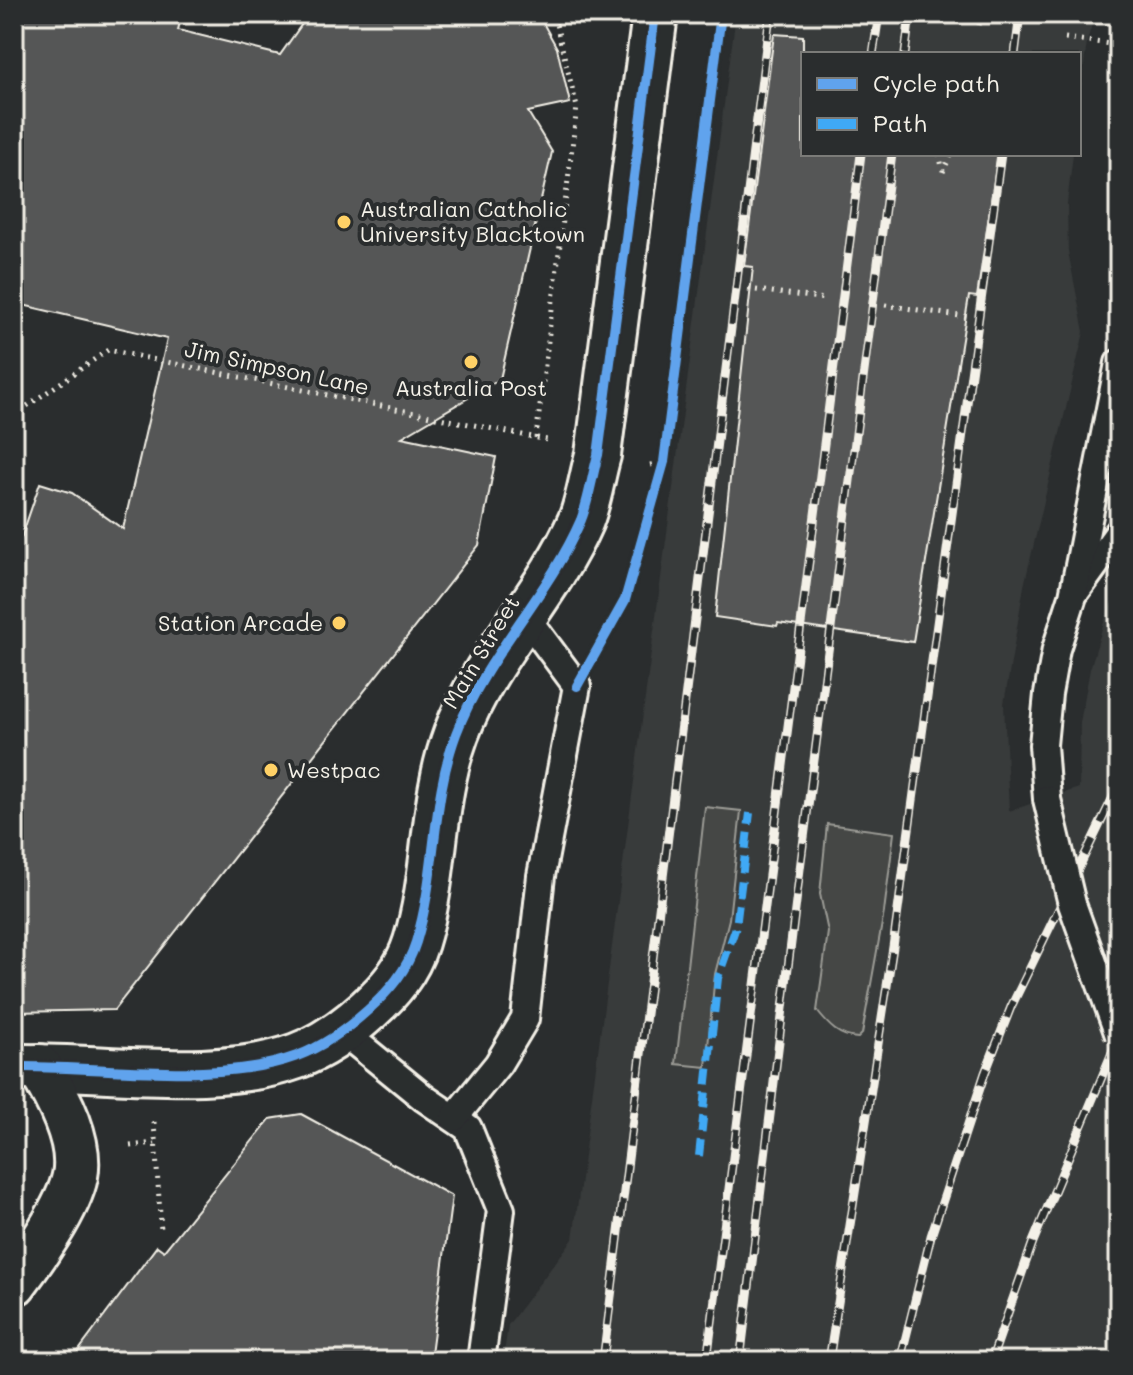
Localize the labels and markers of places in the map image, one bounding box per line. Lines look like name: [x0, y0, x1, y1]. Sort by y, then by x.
place label: Australian Catholic University Blacktown: [360, 194, 585, 248]
marker: Australian Catholic University Blacktown: [335, 213, 353, 231]
marker: Australia Post: [462, 353, 480, 371]
place label: Australia Post: [395, 373, 547, 402]
place label: Station Arcade: [158, 608, 323, 637]
marker: Station Arcade: [330, 614, 348, 632]
place label: Westpac: [287, 755, 381, 784]
marker: Westpac: [262, 761, 280, 779]

